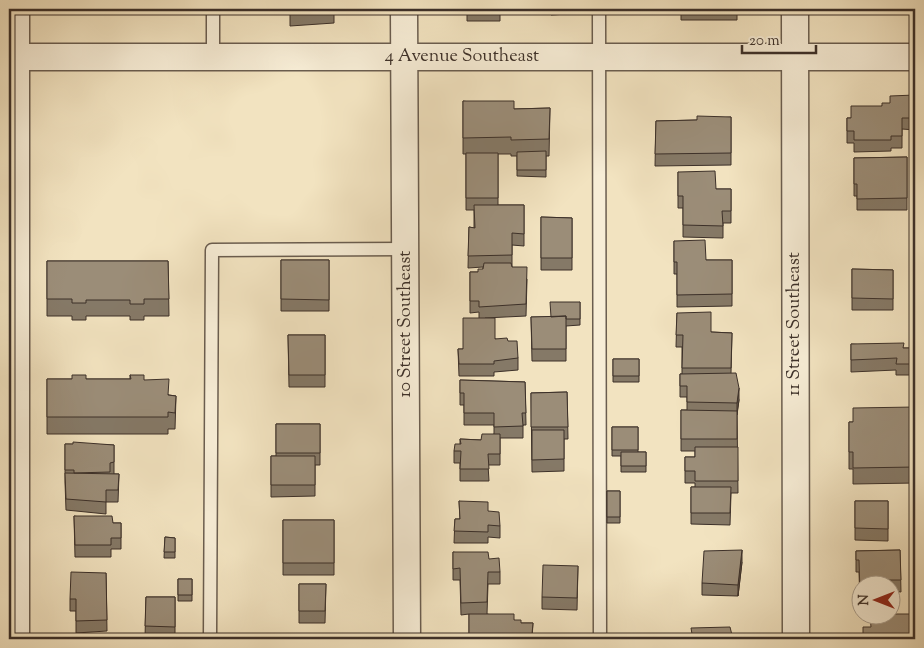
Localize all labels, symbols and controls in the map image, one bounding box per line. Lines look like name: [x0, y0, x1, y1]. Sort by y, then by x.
scale bar: [742, 22, 815, 54]
text: 20 m: [749, 31, 780, 52]
street label: 4 Avenue Southeast: [385, 44, 539, 70]
street label: 10 Street Southeast: [393, 250, 419, 398]
street label: 11 Street Southeast: [782, 252, 808, 396]
north arrow: [852, 576, 902, 626]
text: N: [855, 594, 875, 606]

